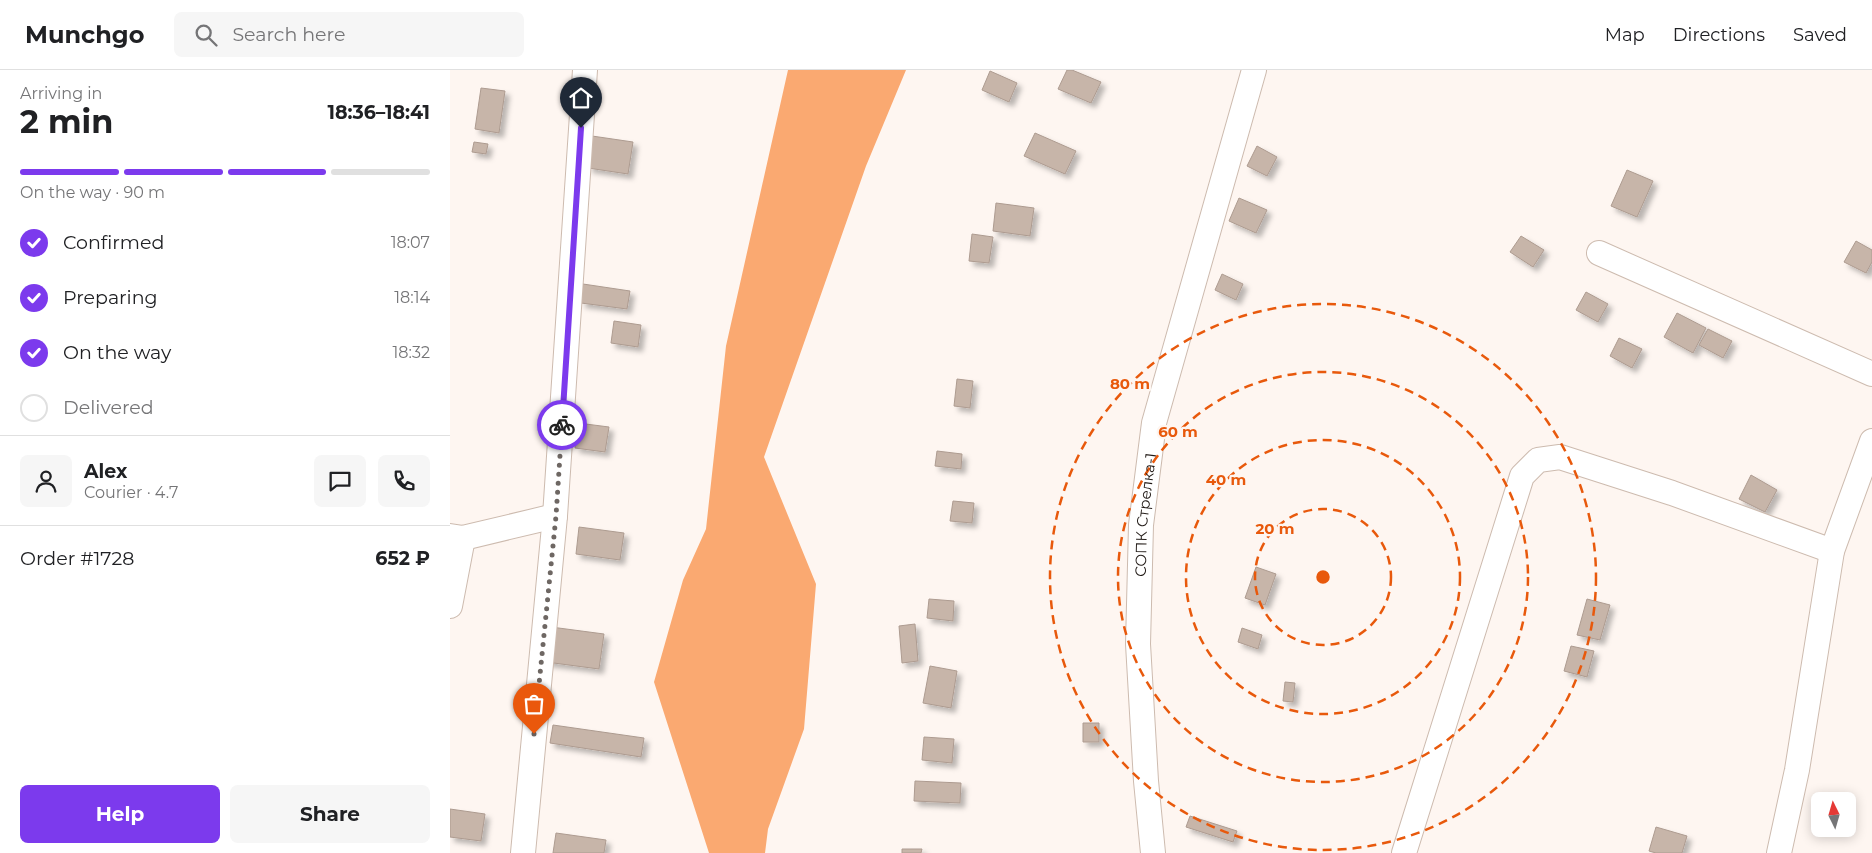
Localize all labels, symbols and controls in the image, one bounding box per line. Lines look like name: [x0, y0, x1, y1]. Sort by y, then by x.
search box: [174, 12, 524, 57]
text: Munchgo: [25, 20, 144, 49]
icon: search: [192, 21, 220, 49]
text: Search here: [232, 23, 345, 46]
text: Map: [1605, 24, 1645, 46]
text: Directions: [1673, 24, 1765, 46]
text: Saved: [1793, 24, 1847, 46]
pin: [560, 77, 602, 128]
text: Arriving in: [20, 84, 102, 103]
icon: home: [567, 84, 595, 112]
text: 18:36–18:41: [327, 101, 430, 124]
text: 2 min: [20, 102, 113, 141]
text: On the way · 90 m: [20, 183, 165, 202]
icon: check: [20, 229, 48, 257]
text: Confirmed: [63, 231, 164, 254]
text: 18:07: [391, 233, 430, 252]
icon: check: [20, 284, 48, 312]
text: Preparing: [63, 286, 158, 309]
text: 18:14: [394, 288, 430, 307]
icon: check: [20, 339, 48, 367]
text: On the way: [63, 341, 171, 364]
text: 18:32: [393, 343, 430, 362]
text: 80 m: [1110, 374, 1150, 393]
text: Delivered: [63, 396, 154, 419]
courier: [537, 400, 587, 450]
icon: bike: [548, 411, 576, 439]
text: 60 m: [1158, 422, 1198, 441]
street label: СОПК Стрелка-1: [1130, 452, 1160, 577]
button: person: [20, 455, 72, 507]
button: chat: [314, 455, 366, 507]
button: phone: [378, 455, 430, 507]
text: Alex: [84, 460, 127, 483]
text: 40 m: [1206, 470, 1246, 489]
text: Courier · 4.7: [84, 483, 178, 502]
text: 20 m: [1255, 519, 1295, 538]
text: Order #1728: [20, 547, 134, 570]
text: 652 ₽: [375, 547, 430, 570]
centre of rings: [1314, 568, 1332, 586]
pin: [513, 683, 555, 734]
icon: bag: [520, 690, 548, 718]
button: Help: [20, 785, 220, 843]
button: Share: [230, 785, 430, 843]
north arrow: [1811, 792, 1856, 838]
map controls: [1811, 792, 1856, 837]

